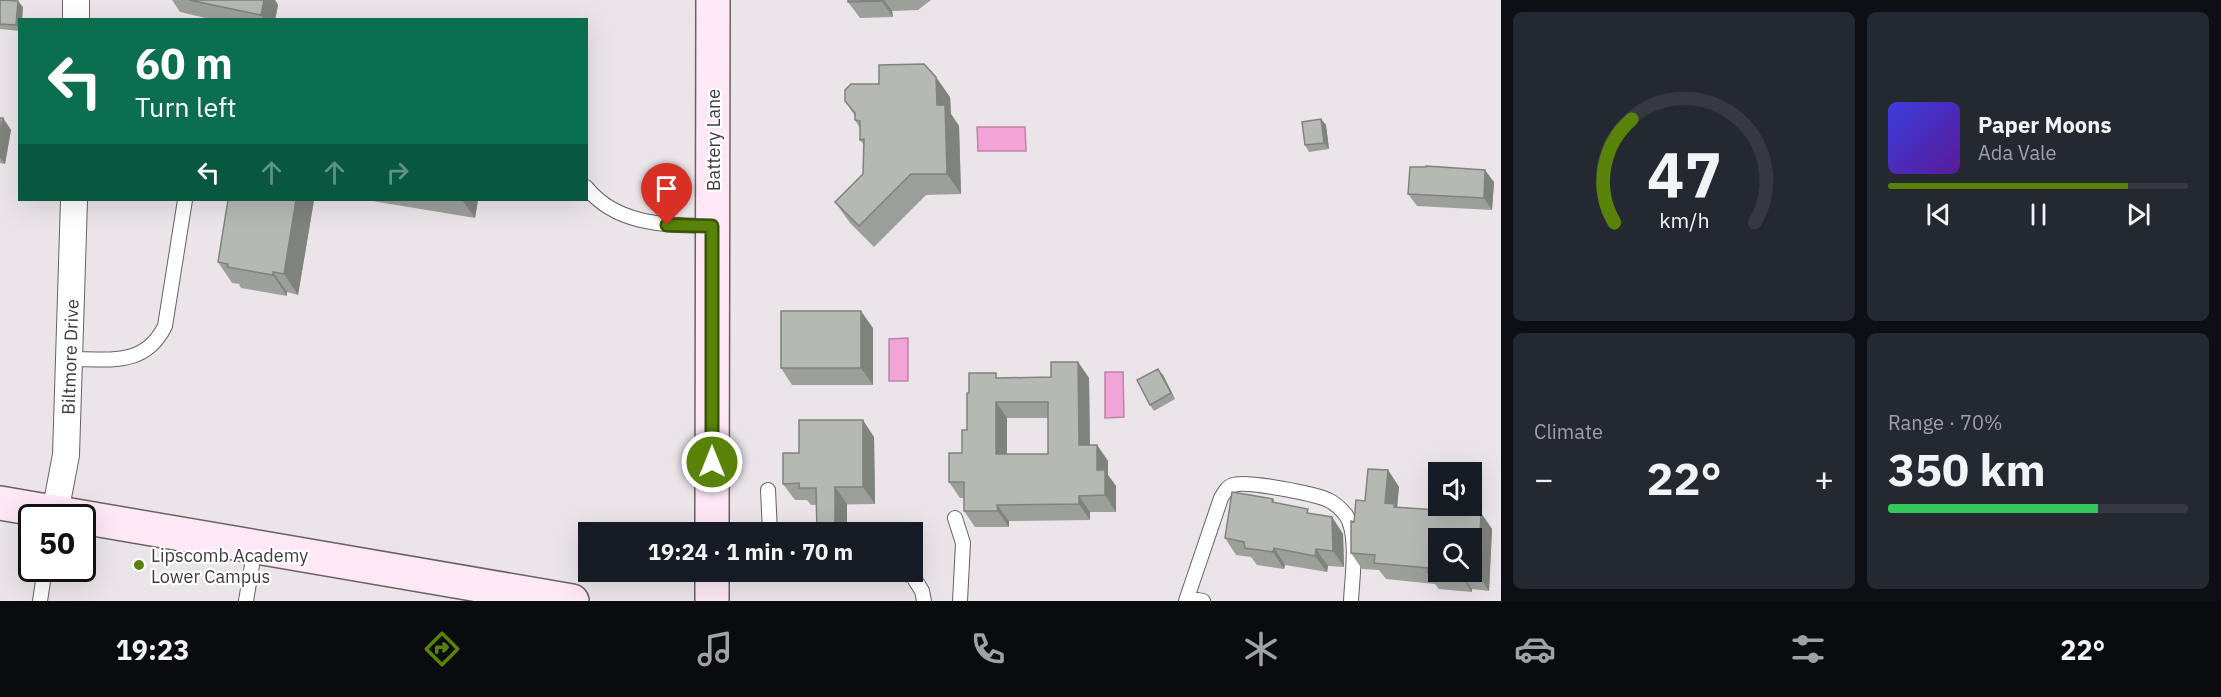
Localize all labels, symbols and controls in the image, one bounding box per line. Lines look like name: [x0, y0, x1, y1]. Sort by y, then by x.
text: 60 m: [135, 36, 233, 91]
icon: left: [36, 42, 114, 120]
text: Turn left: [135, 89, 236, 124]
street label: Battery Lane: [702, 89, 725, 191]
text: Paper Moons: [1978, 110, 2111, 139]
text: 47: [1647, 134, 1721, 215]
text: Ada Vale: [1978, 139, 2057, 166]
icon: left: [192, 156, 225, 189]
icon: ahead: [255, 156, 288, 189]
icon: ahead: [318, 156, 351, 189]
icon: right: [381, 156, 414, 189]
pin: [641, 163, 692, 225]
icon: arrive: [650, 172, 683, 205]
icon: previous: [1922, 198, 1955, 231]
icon: pause: [2022, 198, 2055, 231]
icon: next: [2122, 198, 2155, 231]
text: km/h: [1659, 207, 1709, 235]
street label: Biltmore Drive: [56, 299, 84, 415]
text: Range · 70%: [1888, 409, 2003, 436]
text: Climate: [1534, 418, 1603, 445]
position arrow: [680, 430, 744, 494]
text: 350 km: [1888, 440, 2046, 498]
text: 22°: [1646, 449, 1722, 507]
text: −: [1534, 457, 1554, 500]
text: +: [1814, 457, 1834, 500]
map controls: [1428, 462, 1482, 582]
button: sound: [1428, 462, 1482, 516]
speed limit sign: 50: [18, 504, 96, 582]
button: search: [1428, 528, 1482, 582]
text: 19:24 · 1 min · 70 m: [648, 537, 853, 566]
place label: Lipscomb Academy Lower Campus: [151, 544, 308, 588]
marker: Lipscomb Academy Lower Campus: [132, 558, 146, 572]
icon: directions: [421, 628, 463, 670]
icon: music: [694, 628, 736, 670]
icon: phone: [967, 628, 1009, 670]
icon: climate: [1240, 628, 1282, 670]
icon: car: [1514, 628, 1556, 670]
icon: filters: [1787, 628, 1829, 670]
text: 19:23: [116, 632, 189, 667]
text: 22°: [2060, 632, 2105, 667]

